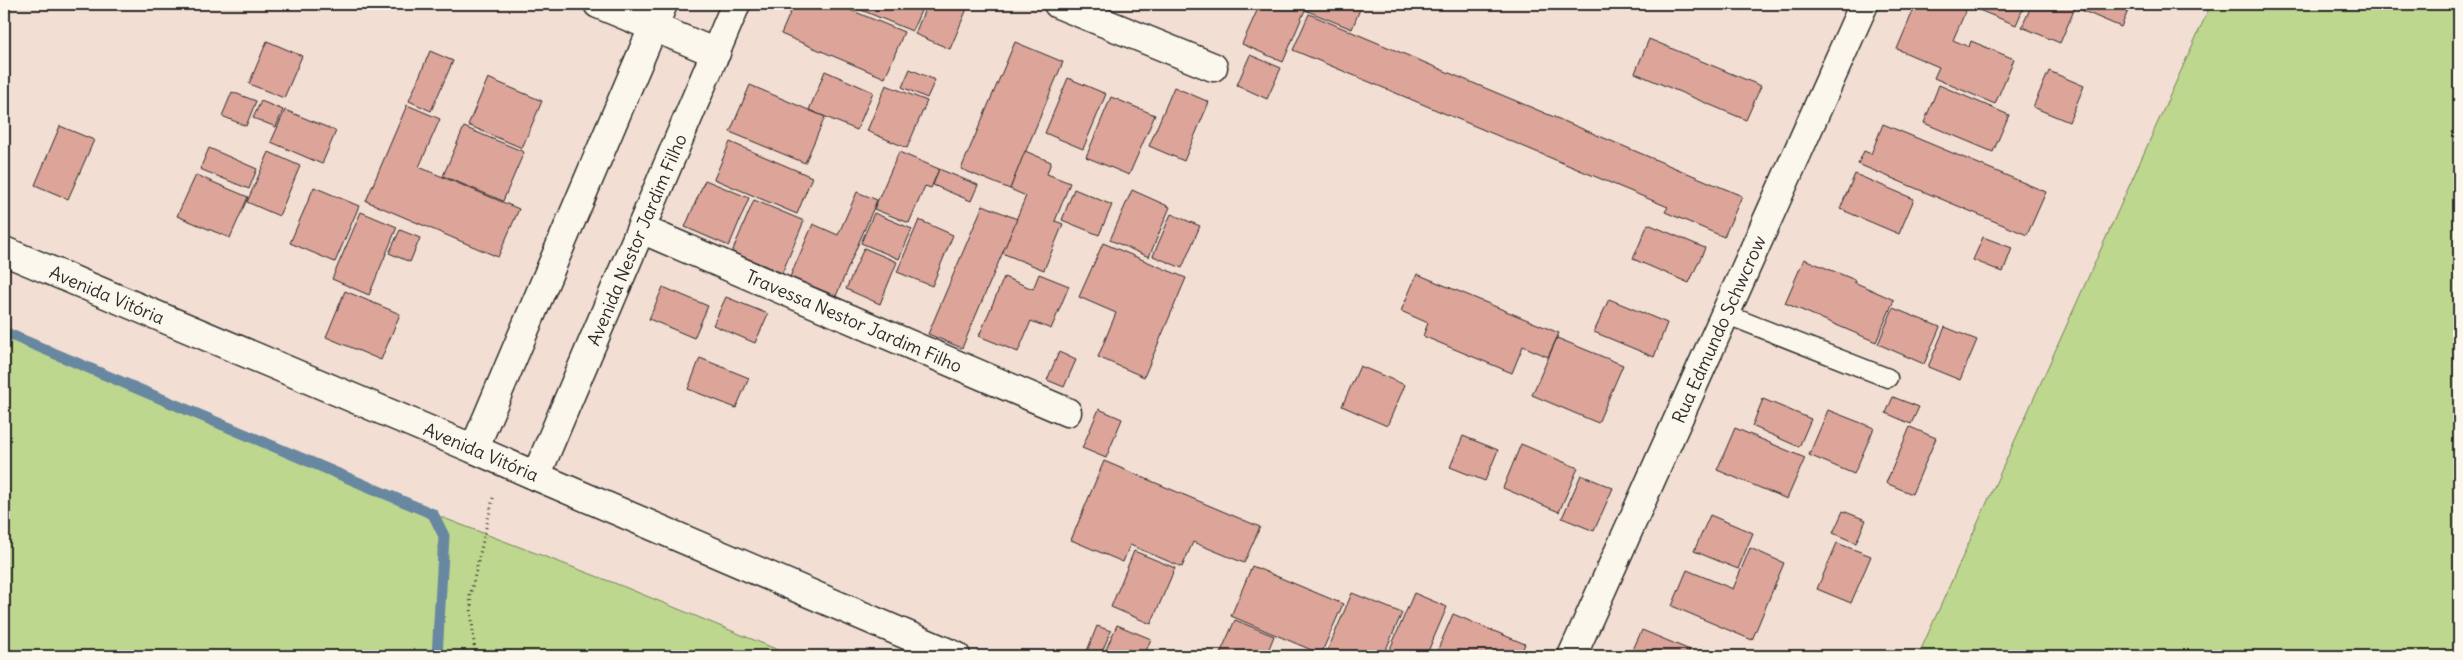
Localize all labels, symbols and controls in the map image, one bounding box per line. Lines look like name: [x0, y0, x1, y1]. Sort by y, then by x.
street label: Avenida Nestor Jardim Filho: [581, 130, 691, 349]
street label: Rua Edmundo Schwcrow: [1666, 232, 1770, 427]
street label: Avenida Vitória: [46, 260, 168, 329]
street label: Travessa Nestor Jardim Filho: [742, 264, 966, 377]
street label: Avenida Vitória: [420, 417, 542, 487]

